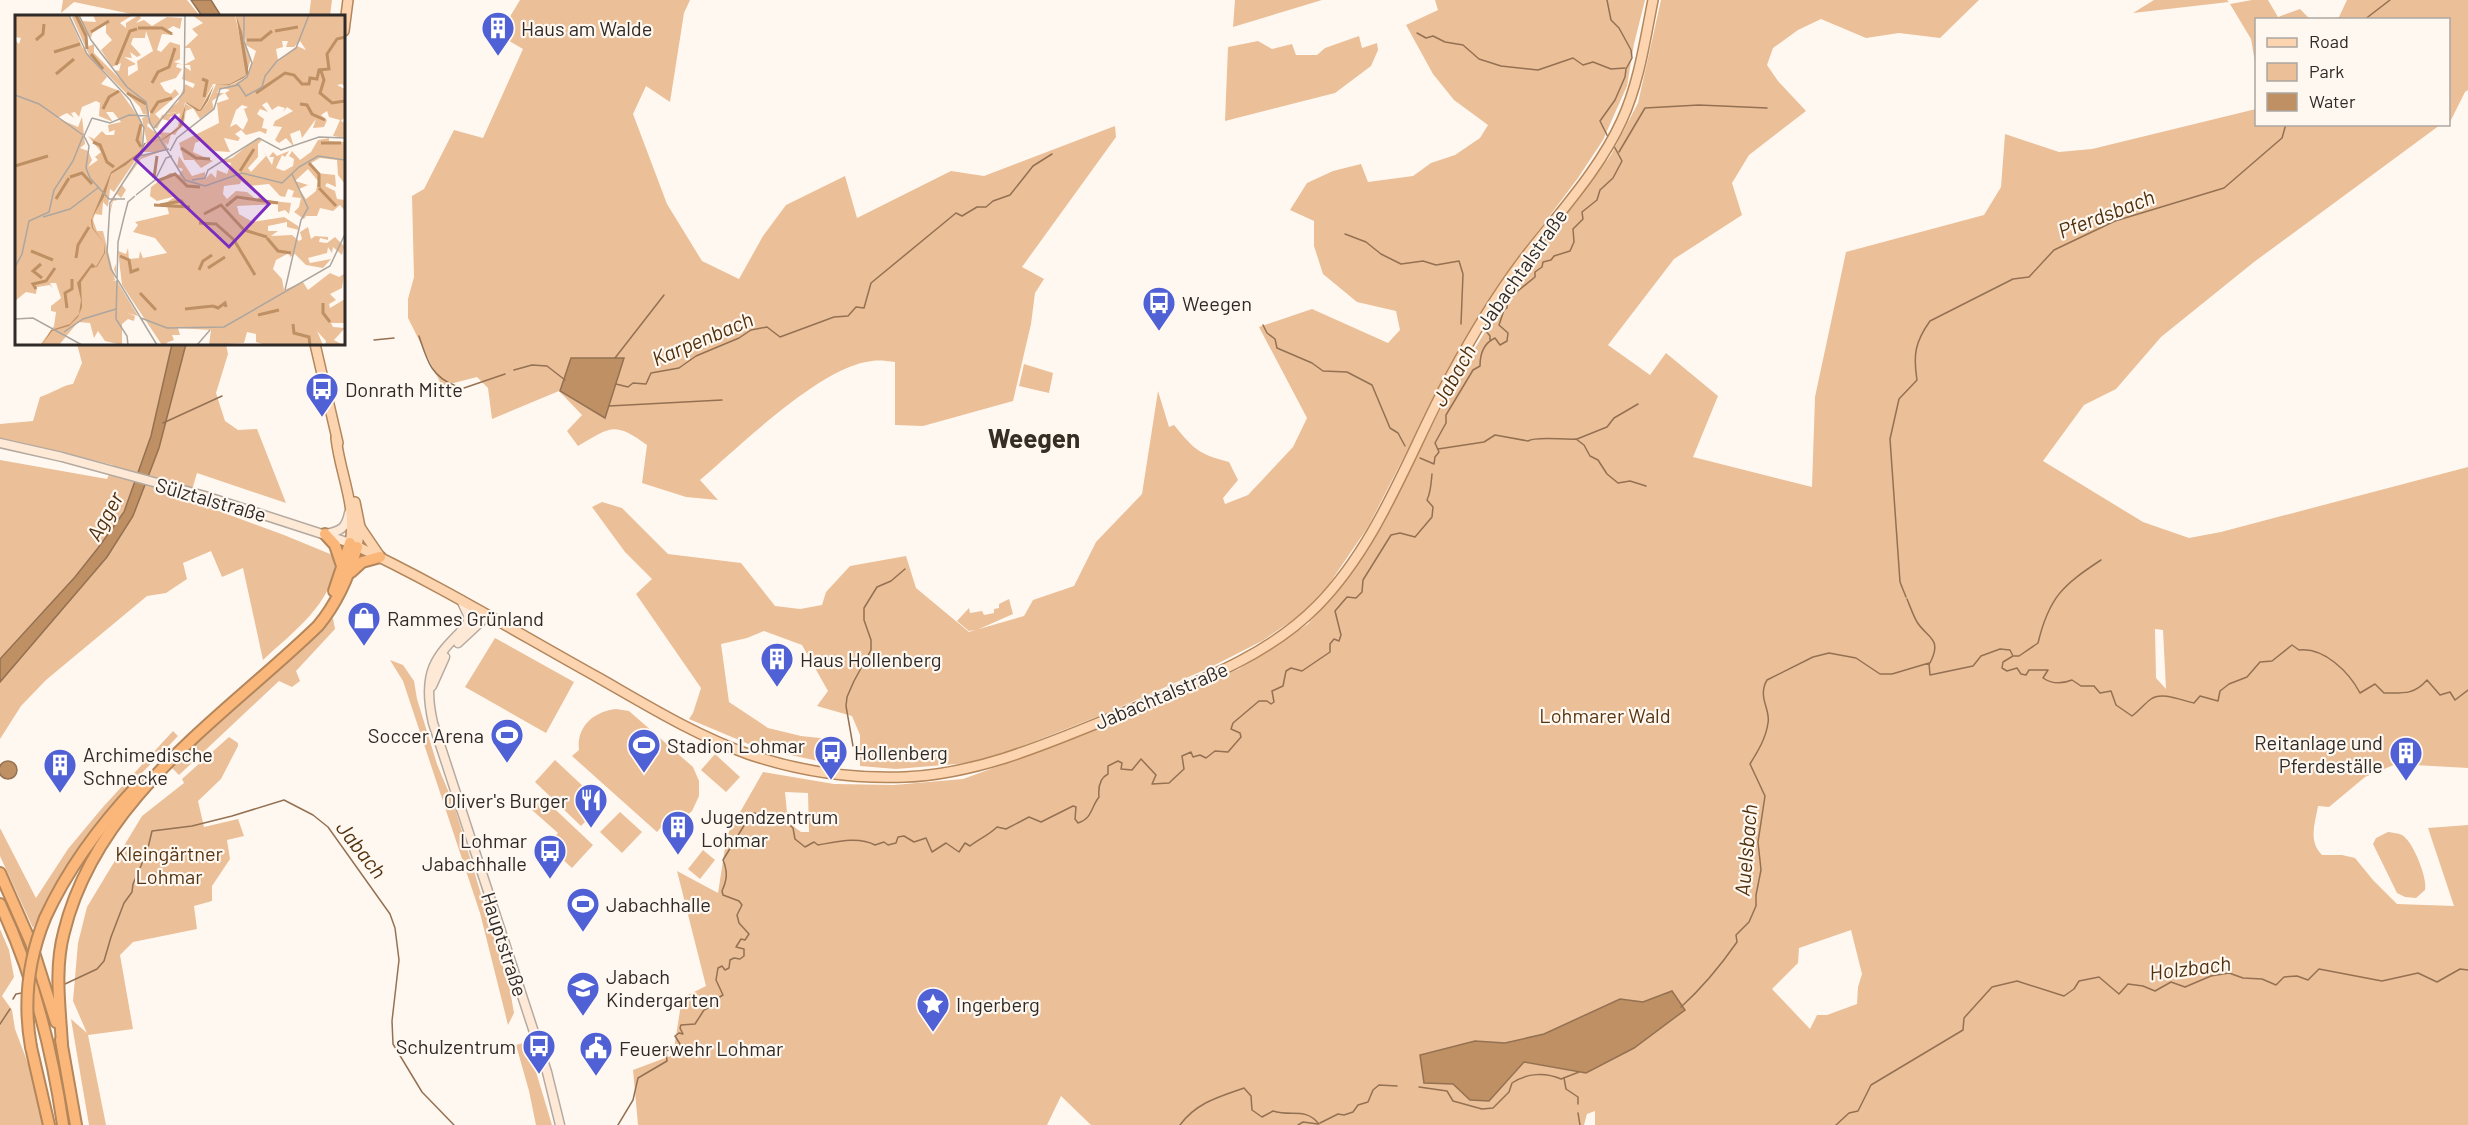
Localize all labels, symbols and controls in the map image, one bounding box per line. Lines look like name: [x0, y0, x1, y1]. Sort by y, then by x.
building icon: Haus am Walde: [480, 10, 516, 57]
inset map: [15, 15, 345, 345]
place label: Haus am Walde: [521, 16, 652, 40]
legend: [2255, 18, 2450, 126]
text: Road: [2309, 30, 2349, 52]
text: Park: [2309, 60, 2344, 82]
text: Water: [2309, 90, 2356, 112]
water label: Pferdsbach: [2054, 183, 2158, 243]
street label: Jabachtalstraße: [1470, 204, 1572, 334]
bus stop icon: Weegen: [1141, 285, 1177, 332]
place label: Weegen: [1182, 291, 1252, 315]
water label: Karpenbach: [648, 306, 756, 370]
water label: Jabach: [1426, 340, 1480, 410]
bus stop icon: Donrath Mitte: [304, 371, 340, 418]
place label: Donrath Mitte: [345, 377, 463, 401]
district label: Weegen: [988, 422, 1080, 453]
street label: Sülztalstraße: [153, 472, 269, 526]
water label: Agger: [80, 487, 128, 545]
shop icon: Rammes Grünland: [346, 600, 382, 647]
place label: Rammes Grünland: [387, 606, 544, 630]
building icon: Haus Hollenberg: [759, 641, 795, 688]
place label: Haus Hollenberg: [800, 647, 941, 671]
street label: Jabachtalstraße: [1091, 656, 1231, 734]
park label: Lohmarer Wald: [1539, 703, 1671, 727]
sports icon: Soccer Arena: [489, 717, 525, 764]
place label: Soccer Arena: [368, 723, 484, 747]
sports icon: Stadion Lohmar: [626, 727, 662, 774]
place label: Reitanlage und Pferdeställe: [2254, 730, 2383, 777]
place label: Stadion Lohmar: [667, 733, 805, 757]
bus stop icon: Hollenberg: [813, 734, 849, 781]
building icon: Reitanlage und Pferdeställe: [2388, 735, 2424, 782]
place label: Hollenberg: [854, 740, 948, 764]
place label: Archimedische Schnecke: [83, 742, 213, 789]
building icon: Archimedische Schnecke: [42, 747, 78, 794]
restaurant icon: Oliver's Burger: [573, 782, 609, 829]
place label: Oliver's Burger: [444, 788, 568, 812]
water label: Auelsbach: [1729, 803, 1761, 897]
place label: Jugendzentrum Lohmar: [701, 804, 838, 851]
building icon: Jugendzentrum Lohmar: [660, 809, 696, 856]
water label: Jabach: [332, 815, 392, 883]
place label: Lohmar Jabachhalle: [422, 828, 527, 875]
bus stop icon: Lohmar Jabachhalle: [532, 833, 568, 880]
park label: Kleingärtner Lohmar: [115, 841, 223, 888]
sports icon: Jabachhalle: [565, 886, 601, 933]
street label: Hauptstraße: [477, 889, 533, 999]
place label: Jabachhalle: [606, 892, 711, 916]
water label: Holzbach: [2148, 950, 2232, 984]
place label: Jabach Kindergarten: [606, 964, 719, 1011]
school or university icon: Jabach Kindergarten: [565, 970, 601, 1017]
place icon: Ingerberg: [915, 986, 951, 1033]
place label: Ingerberg: [956, 992, 1040, 1016]
bus stop icon: Schulzentrum: [521, 1028, 557, 1075]
public building icon: Feuerwehr Lohmar: [578, 1030, 614, 1077]
place label: Schulzentrum: [396, 1034, 516, 1058]
place label: Feuerwehr Lohmar: [619, 1036, 783, 1060]

